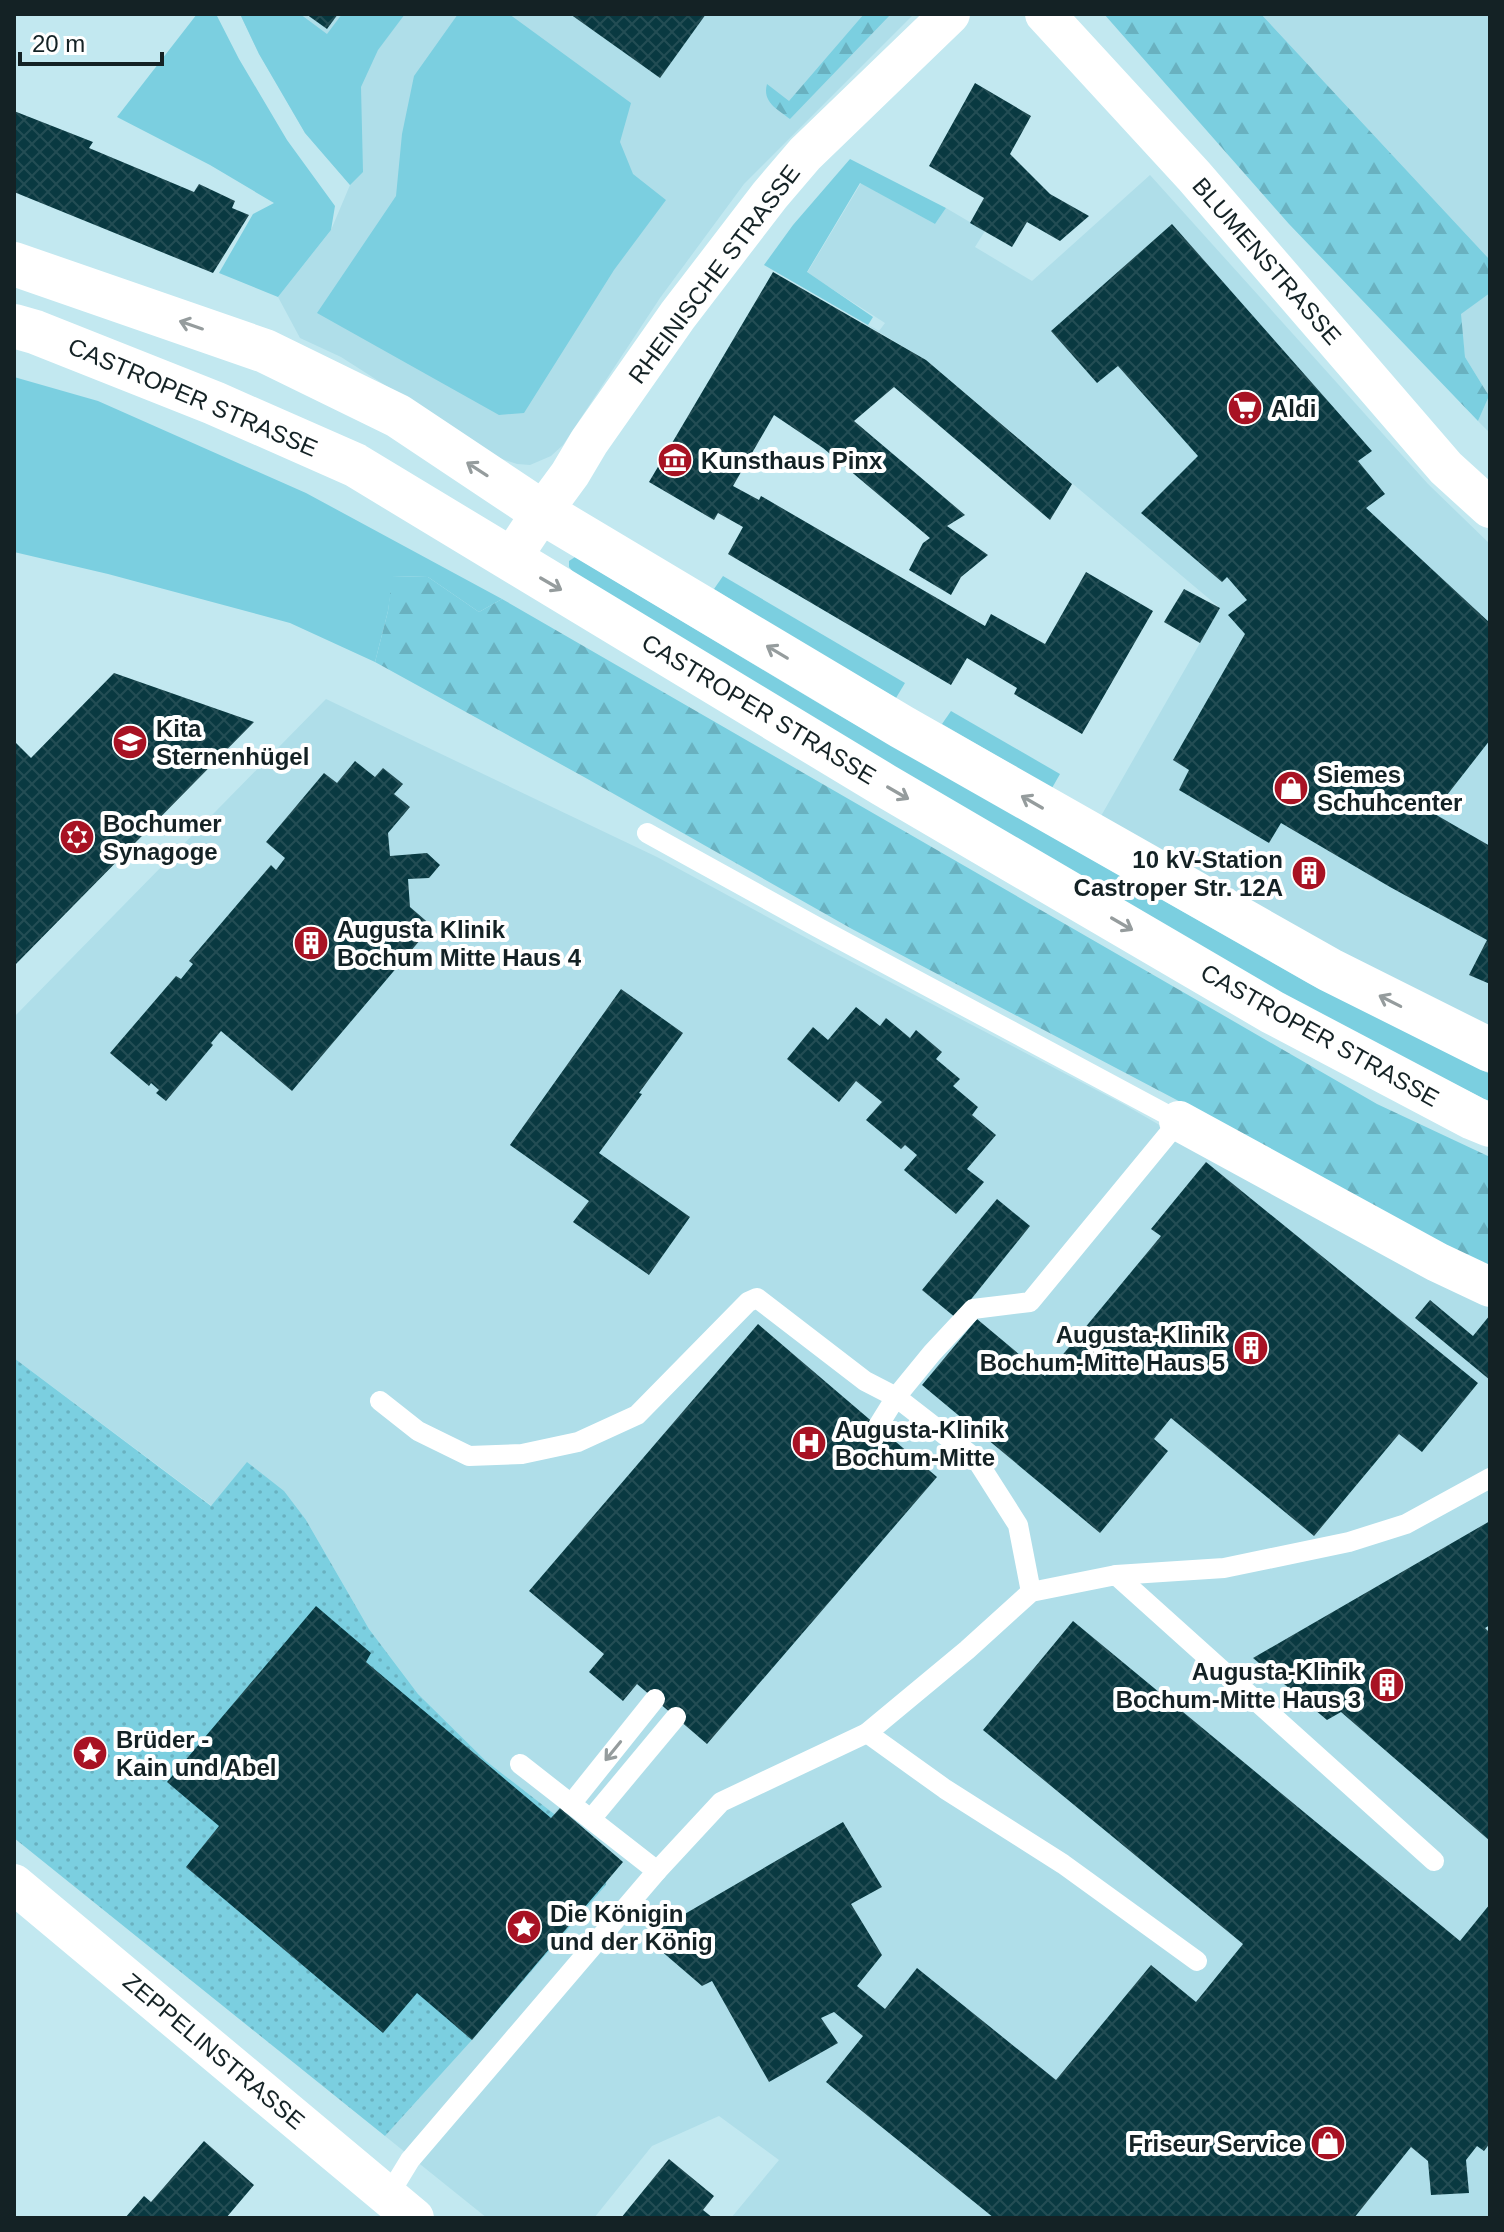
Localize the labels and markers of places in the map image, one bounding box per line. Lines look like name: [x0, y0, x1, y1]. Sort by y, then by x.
supermarket icon: Aldi: [1226, 389, 1264, 427]
place label: Aldi: [1271, 395, 1316, 422]
museum icon: Kunsthaus Pinx: [656, 441, 694, 479]
place label: Kunsthaus Pinx: [701, 447, 883, 474]
place label: Kita Sternenhügel: [156, 715, 309, 770]
school or university icon: Kita Sternenhügel: [111, 723, 149, 761]
place label: Siemes Schuhcenter: [1317, 761, 1462, 816]
shop icon: Siemes Schuhcenter: [1272, 769, 1310, 807]
place label: Bochumer Synagoge: [103, 810, 222, 865]
synagogue icon: Bochumer Synagoge: [58, 818, 96, 856]
place label: 10 kV-Station Castroper Str. 12A: [1074, 846, 1283, 901]
building icon: 10 kV-Station Castroper Str. 12A: [1290, 854, 1328, 892]
place label: Augusta Klinik Bochum Mitte Haus 4: [337, 916, 582, 971]
building icon: Augusta Klinik Bochum Mitte Haus 4: [292, 924, 330, 962]
place label: Augusta-Klinik Bochum-Mitte Haus 5: [980, 1321, 1226, 1376]
building icon: Augusta-Klinik Bochum-Mitte Haus 5: [1232, 1329, 1270, 1367]
place label: Augusta-Klinik Bochum-Mitte: [835, 1416, 1005, 1471]
hospital icon: Augusta-Klinik Bochum-Mitte: [790, 1424, 828, 1462]
place label: Augusta-Klinik Bochum-Mitte Haus 3: [1116, 1658, 1362, 1713]
building icon: Augusta-Klinik Bochum-Mitte Haus 3: [1368, 1666, 1406, 1704]
place label: Brüder - Kain und Abel: [116, 1726, 276, 1781]
place icon: Brüder - Kain und Abel: [71, 1734, 109, 1772]
place label: Die Königin und der König: [550, 1900, 713, 1955]
place icon: Die Königin und der König: [505, 1908, 543, 1946]
shop icon: Friseur Service: [1309, 2124, 1347, 2162]
place label: Friseur Service: [1129, 2130, 1302, 2157]

